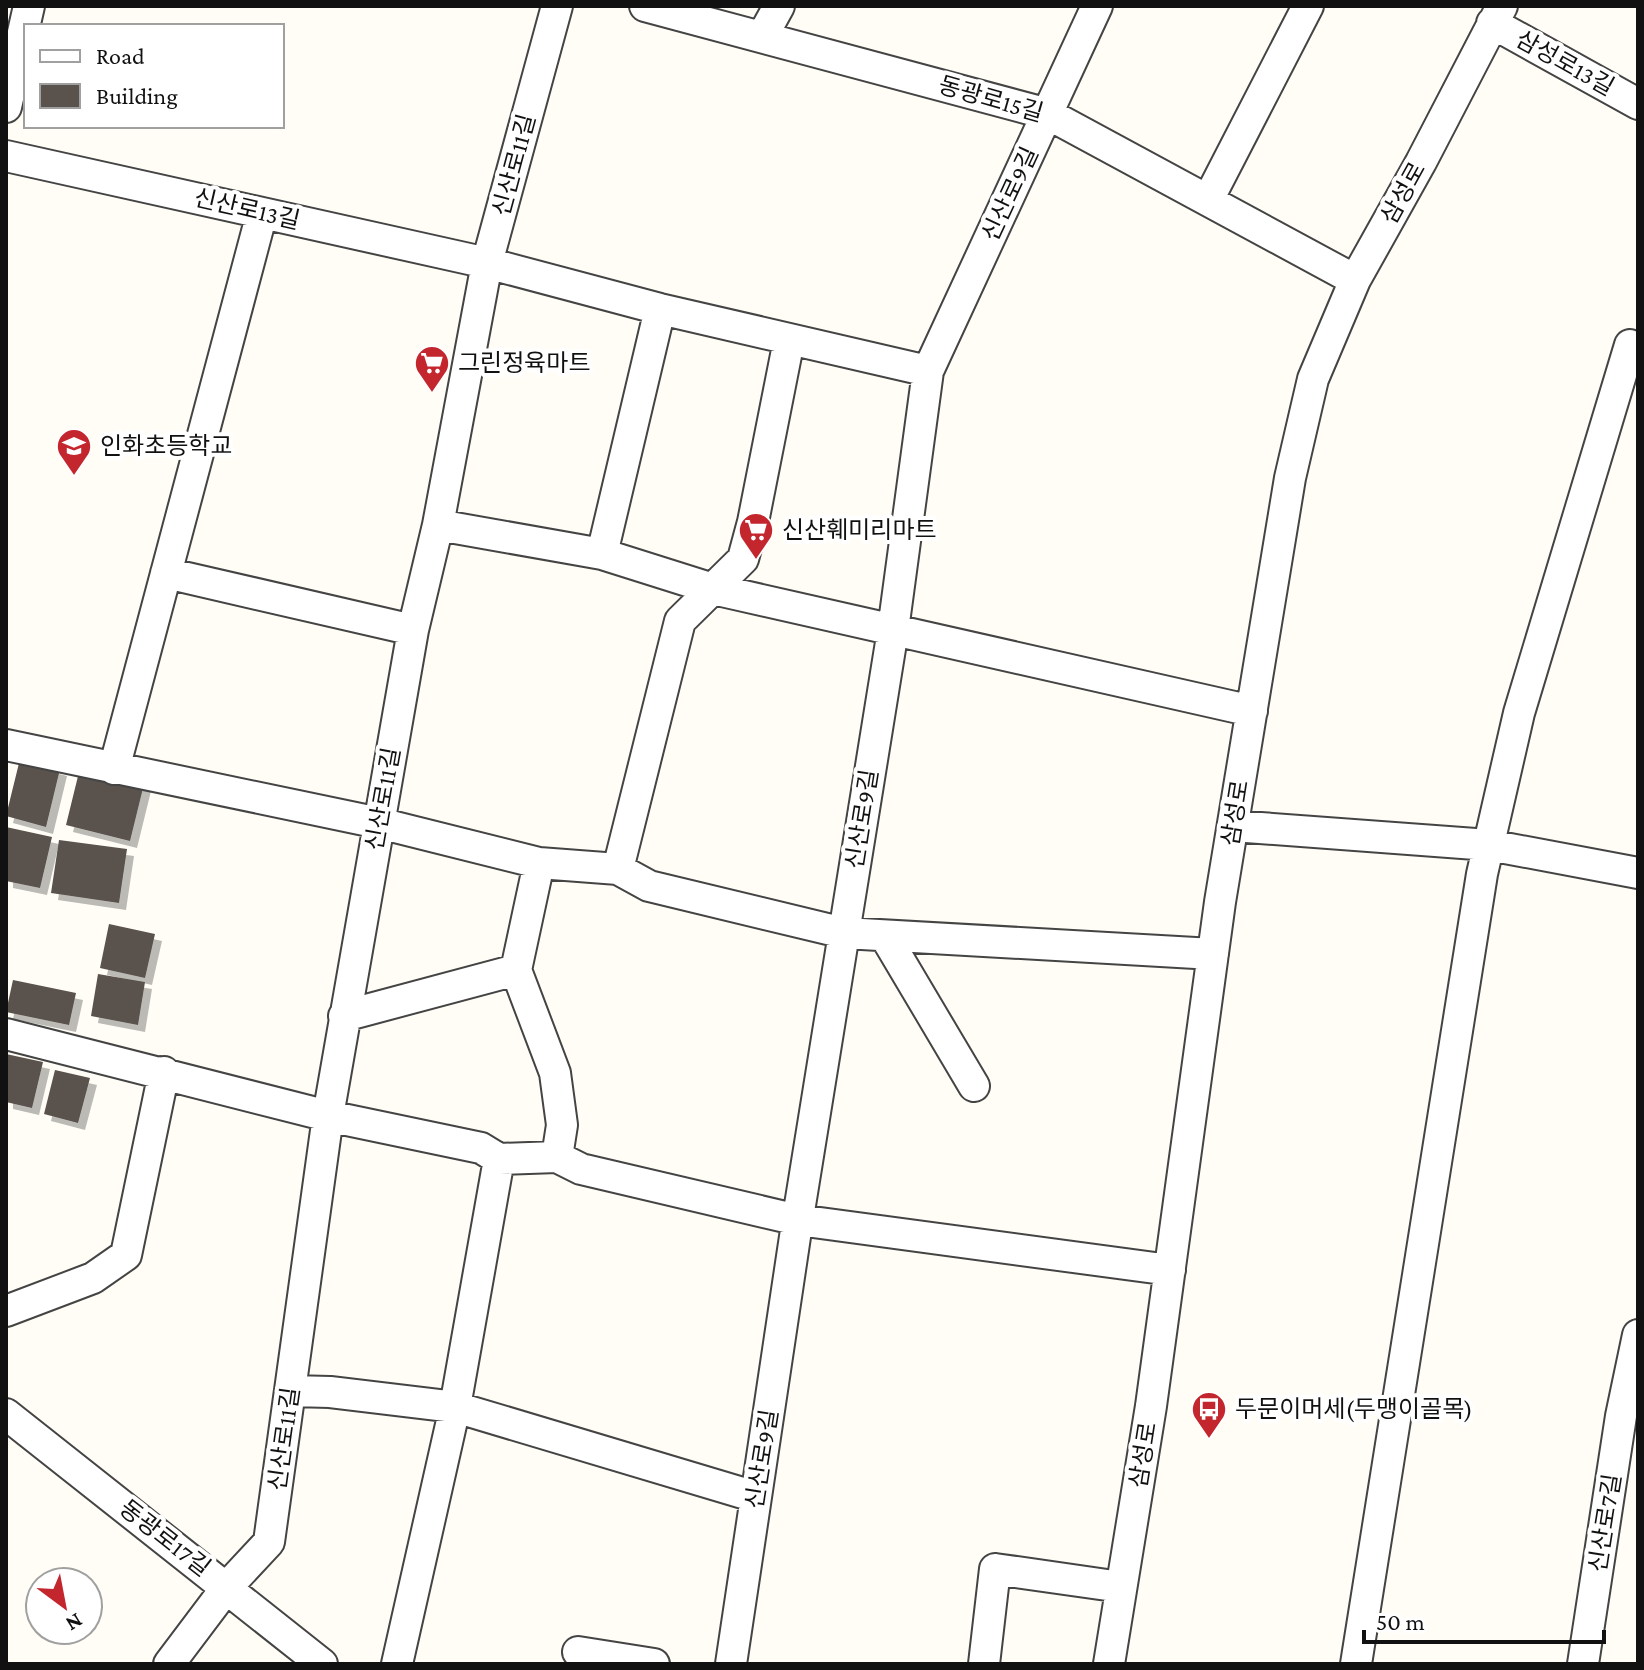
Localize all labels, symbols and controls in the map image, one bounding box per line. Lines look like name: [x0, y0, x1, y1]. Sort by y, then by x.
legend: [24, 24, 284, 128]
street label: 삼성로13길: [1512, 25, 1619, 100]
text: Road: [96, 42, 145, 69]
street label: 동광로15길: [936, 71, 1047, 126]
text: Building: [96, 82, 178, 109]
street label: 신산로11길: [487, 111, 540, 219]
street label: 신산로9길: [976, 143, 1043, 245]
street label: 삼성로: [1375, 157, 1430, 228]
street label: 신산로13길: [192, 183, 303, 234]
supermarket icon: 그린정육마트: [413, 344, 451, 394]
place label: 그린정육마트: [458, 349, 590, 376]
school or university icon: 인화초등학교: [55, 427, 93, 477]
place label: 인화초등학교: [100, 432, 232, 459]
supermarket icon: 신산훼미리마트: [737, 511, 775, 561]
place label: 신산훼미리마트: [782, 516, 937, 543]
street label: 신산로11길: [360, 745, 405, 853]
street label: 신산로9길: [840, 767, 883, 871]
street label: 삼성로: [1216, 778, 1253, 848]
street label: 신산로11길: [263, 1385, 304, 1492]
bus stop icon: 두문이머세(두맹이골목): [1190, 1390, 1228, 1440]
place label: 두문이머세(두맹이골목): [1235, 1395, 1473, 1423]
street label: 신산로9길: [740, 1407, 783, 1511]
street label: 삼성로: [1124, 1420, 1161, 1490]
street label: 신산로7길: [1583, 1472, 1626, 1574]
street label: 동광로17길: [115, 1494, 216, 1581]
north arrow: [24, 1566, 104, 1646]
scale bar: [1364, 1594, 1604, 1644]
text: N: [61, 1608, 87, 1637]
text: 50 m: [1376, 1608, 1425, 1635]

